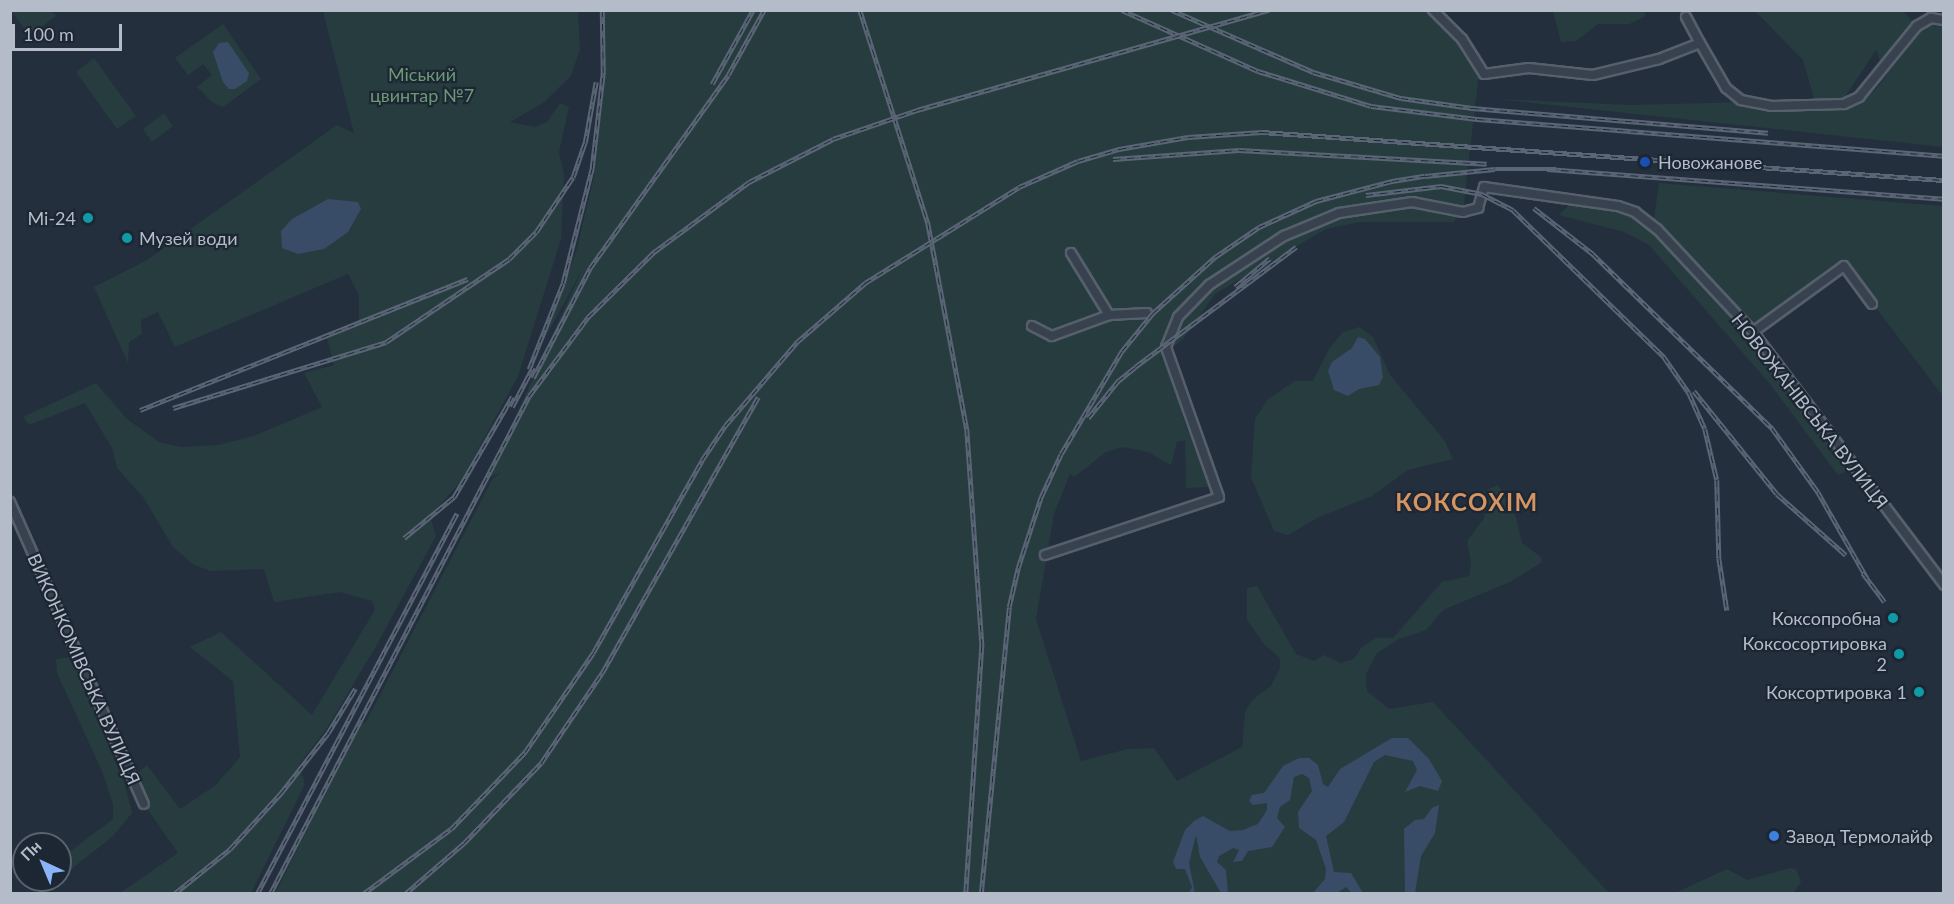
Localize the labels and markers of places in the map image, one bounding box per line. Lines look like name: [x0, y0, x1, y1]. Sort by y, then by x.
place label: Новожанове: [1658, 151, 1762, 173]
marker: Новожанове: [1636, 153, 1654, 171]
place label: Мі-24: [28, 207, 76, 229]
marker: Мі-24: [81, 211, 95, 225]
place label: Музей води: [139, 227, 238, 249]
marker: Музей води: [120, 231, 134, 245]
place label: Коксопробна: [1772, 607, 1881, 629]
marker: Коксопробна: [1886, 611, 1900, 625]
place label: Коксосортировка 2: [1742, 633, 1887, 676]
marker: Коксосортировка 2: [1892, 647, 1906, 661]
place label: Коксортировка 1: [1766, 681, 1907, 703]
marker: Коксортировка 1: [1912, 685, 1926, 699]
place label: Завод Термолайф: [1786, 825, 1933, 847]
marker: Завод Термолайф: [1767, 829, 1781, 843]

